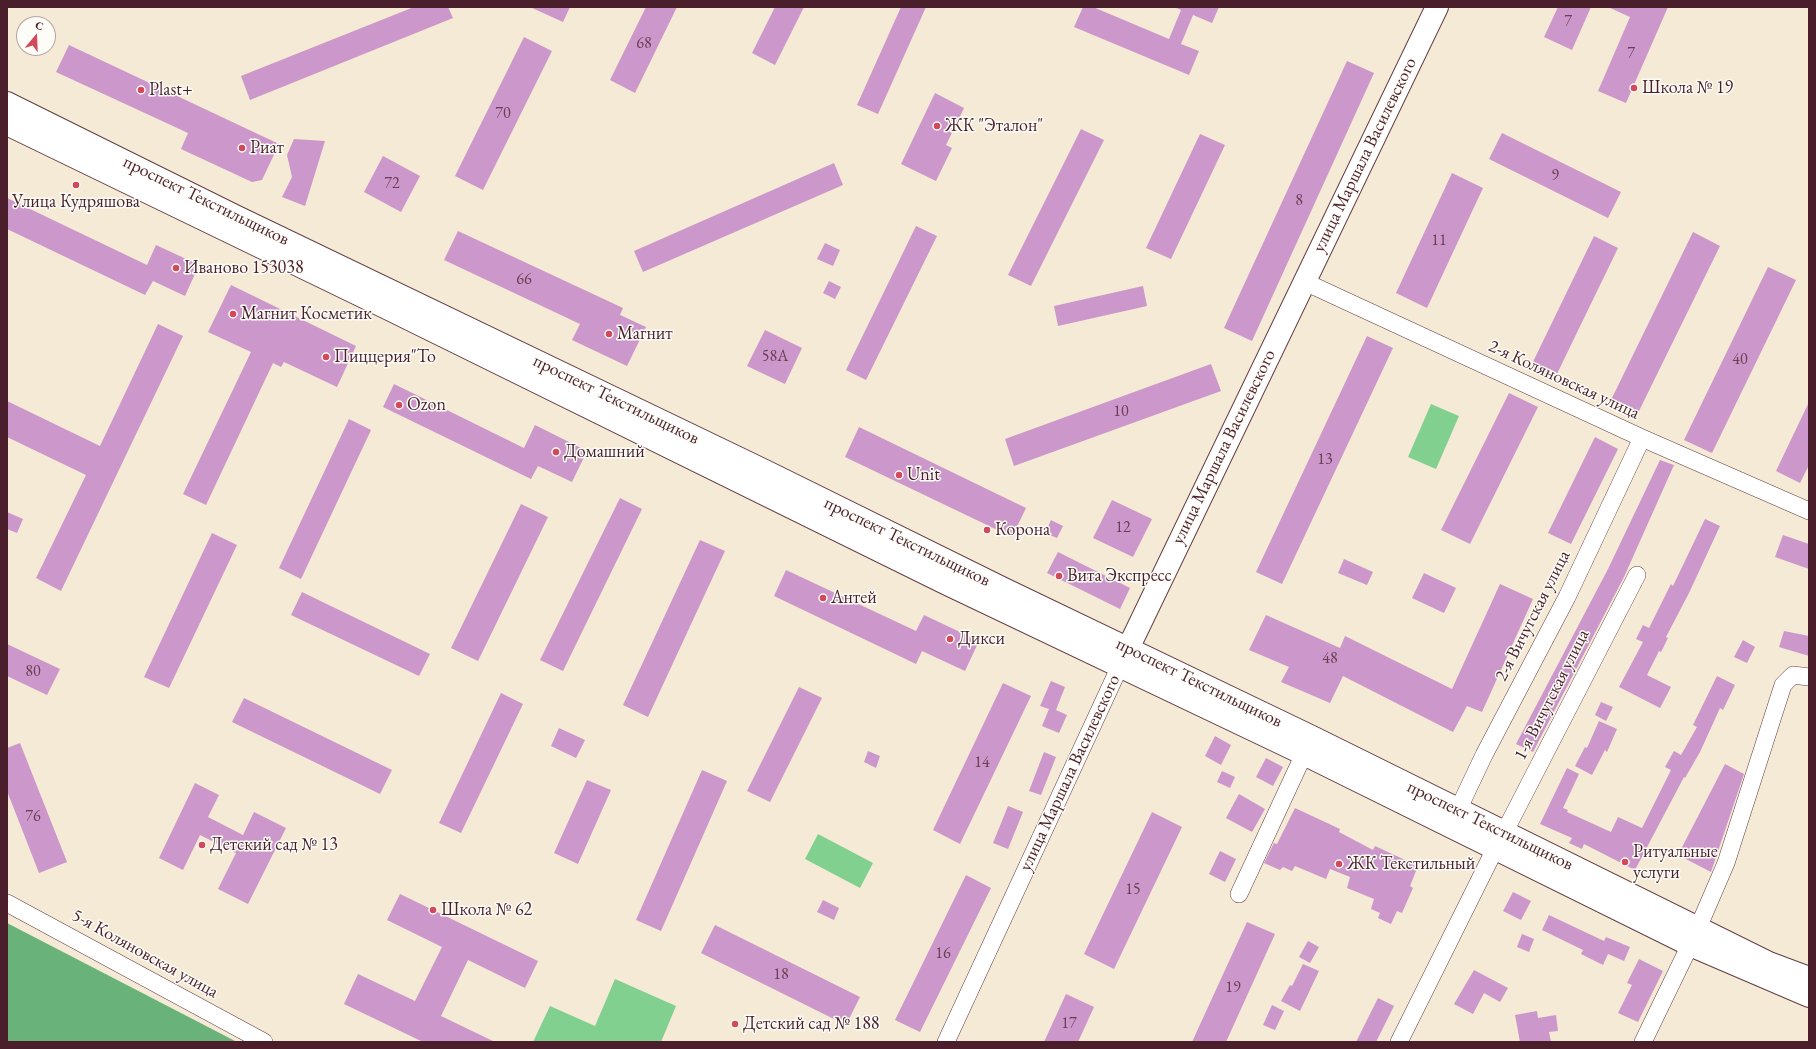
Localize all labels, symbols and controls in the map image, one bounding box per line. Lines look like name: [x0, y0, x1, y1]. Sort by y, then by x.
house number: 7: [1564, 12, 1572, 32]
north arrow: [16, 16, 56, 56]
text: С: [34, 18, 46, 33]
house number: 68: [636, 34, 652, 54]
house number: 7: [1627, 44, 1635, 64]
street label: улица Маршала Василевского: [1308, 54, 1422, 256]
place label: Школа № 19: [1642, 77, 1733, 99]
place label: Plast+: [149, 79, 193, 101]
marker: Школа № 19: [1629, 83, 1639, 93]
marker: Plast+: [136, 85, 146, 95]
house number: 70: [495, 104, 511, 124]
place label: ЖК "Эталон": [945, 115, 1043, 137]
marker: ЖК "Эталон": [932, 121, 942, 131]
place label: Риат: [250, 137, 284, 159]
marker: Риат: [237, 143, 247, 153]
street label: проспект Текстильщиков: [119, 151, 293, 251]
house number: 9: [1551, 166, 1559, 186]
house number: 72: [384, 174, 400, 194]
marker: Улица Кудряшова: [71, 180, 81, 190]
place label: Улица Кудряшова: [12, 191, 140, 213]
house number: 8: [1295, 191, 1303, 211]
house number: 11: [1431, 231, 1447, 251]
place label: Иваново 153038: [184, 257, 304, 279]
marker: Иваново 153038: [171, 263, 181, 273]
house number: 66: [516, 270, 532, 290]
place label: Магнит Косметик: [241, 303, 372, 325]
marker: Магнит Косметик: [228, 309, 238, 319]
place label: Магнит: [617, 323, 673, 345]
marker: Магнит: [604, 329, 614, 339]
street label: 2-я Коляновская улица: [1485, 336, 1643, 424]
place label: Пиццерия"То: [334, 346, 436, 368]
street label: улица Маршала Василевского: [1167, 346, 1281, 548]
house number: 58А: [762, 347, 788, 367]
street label: проспект Текстильщиков: [529, 350, 703, 450]
house number: 40: [1732, 350, 1748, 370]
marker: Пиццерия"То: [321, 352, 331, 362]
place label: Ozon: [407, 394, 446, 416]
marker: Ozon: [394, 400, 404, 410]
house number: 10: [1113, 402, 1129, 422]
place label: Домашний: [564, 441, 645, 463]
marker: Домашний: [551, 447, 561, 457]
house number: 13: [1317, 450, 1333, 470]
place label: Unit: [907, 464, 940, 486]
marker: Unit: [894, 470, 904, 480]
street label: проспект Текстильщиков: [820, 492, 994, 592]
house number: 12: [1115, 518, 1131, 538]
place label: Корона: [995, 519, 1050, 541]
marker: Корона: [982, 525, 992, 535]
street label: 2-я Вичугская улица: [1491, 547, 1575, 685]
place label: Вита Экспресс: [1067, 565, 1172, 587]
marker: Вита Экспресс: [1054, 571, 1064, 581]
place label: Антей: [831, 587, 877, 609]
marker: Антей: [818, 593, 828, 603]
street label: 1-я Вичугская улица: [1510, 626, 1594, 764]
place label: Дикси: [958, 628, 1005, 650]
street label: проспект Текстильщиков: [1112, 633, 1286, 733]
marker: Дикси: [945, 634, 955, 644]
house number: 48: [1322, 649, 1338, 669]
house number: 80: [25, 662, 41, 682]
street label: улица Маршала Василевского: [1015, 671, 1125, 875]
house number: 14: [974, 753, 990, 773]
street label: проспект Текстильщиков: [1403, 776, 1577, 876]
house number: 76: [25, 807, 41, 827]
place label: Детский сад № 13: [210, 834, 338, 856]
marker: Детский сад № 13: [197, 840, 207, 850]
place label: Ритуальные услуги: [1633, 841, 1718, 884]
place label: ЖК Текстильный: [1347, 853, 1475, 875]
marker: Ритуальные услуги: [1620, 857, 1630, 867]
marker: ЖК Текстильный: [1334, 859, 1344, 869]
house number: 15: [1125, 880, 1141, 900]
place label: Школа № 62: [441, 899, 532, 921]
street label: 5-я Коляновская улица: [68, 905, 222, 1003]
marker: Школа № 62: [428, 905, 438, 915]
house number: 16: [935, 944, 951, 964]
house number: 18: [773, 965, 789, 985]
house number: 19: [1225, 978, 1241, 998]
place label: Детский сад № 188: [743, 1013, 880, 1035]
house number: 17: [1061, 1014, 1077, 1034]
marker: Детский сад № 188: [730, 1019, 740, 1029]

